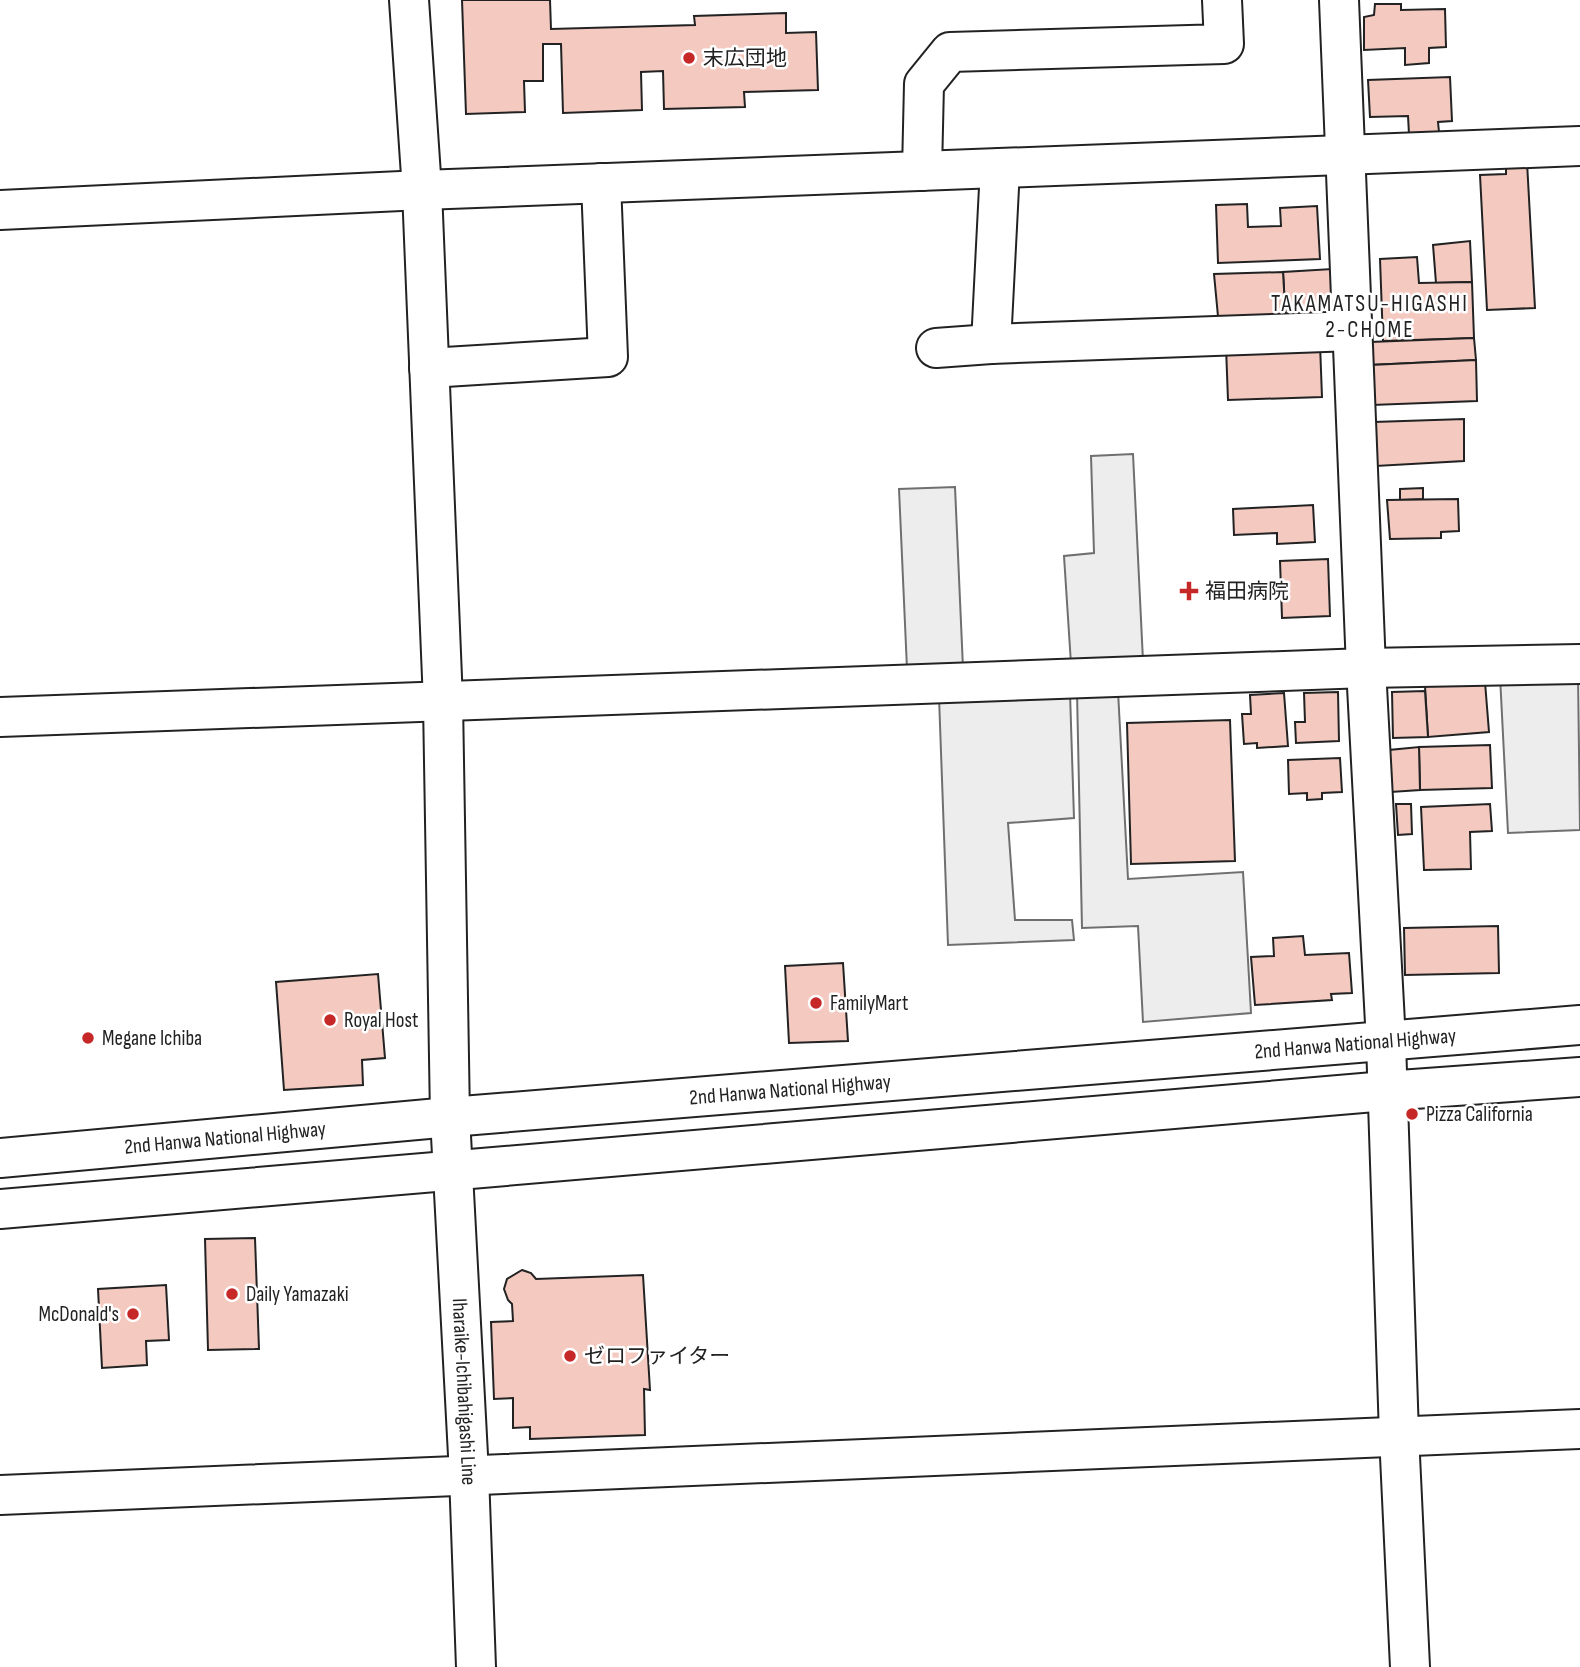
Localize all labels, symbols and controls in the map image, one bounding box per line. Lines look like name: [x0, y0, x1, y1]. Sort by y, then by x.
place label: 末広団地: [703, 46, 787, 71]
marker: 末広団地: [681, 50, 697, 66]
district label: TAKAMATSU-HIGASHI 2-CHOME: [1271, 290, 1469, 344]
place label: 福田病院: [1205, 579, 1289, 604]
marker: 福田病院: [1179, 581, 1199, 601]
place label: FamilyMart: [830, 991, 908, 1016]
marker: FamilyMart: [808, 995, 824, 1011]
place label: Royal Host: [344, 1008, 418, 1033]
marker: Royal Host: [322, 1012, 338, 1028]
street label: 2nd Hanwa National Highway: [1253, 1023, 1457, 1064]
place label: Megane Ichiba: [102, 1026, 202, 1051]
marker: Megane Ichiba: [80, 1030, 96, 1046]
street label: 2nd Hanwa National Highway: [688, 1069, 892, 1110]
place label: Pizza California: [1426, 1102, 1533, 1127]
marker: Pizza California: [1404, 1106, 1420, 1122]
street label: 2nd Hanwa National Highway: [123, 1116, 327, 1160]
place label: Daily Yamazaki: [246, 1282, 349, 1307]
marker: Daily Yamazaki: [224, 1286, 240, 1302]
street label: Iharaike-Ichibahigashi Line: [447, 1298, 481, 1486]
place label: McDonald's: [39, 1302, 119, 1327]
marker: McDonald's: [125, 1306, 141, 1322]
place label: ゼロファイター: [584, 1344, 730, 1369]
marker: ゼロファイター: [562, 1348, 578, 1364]

